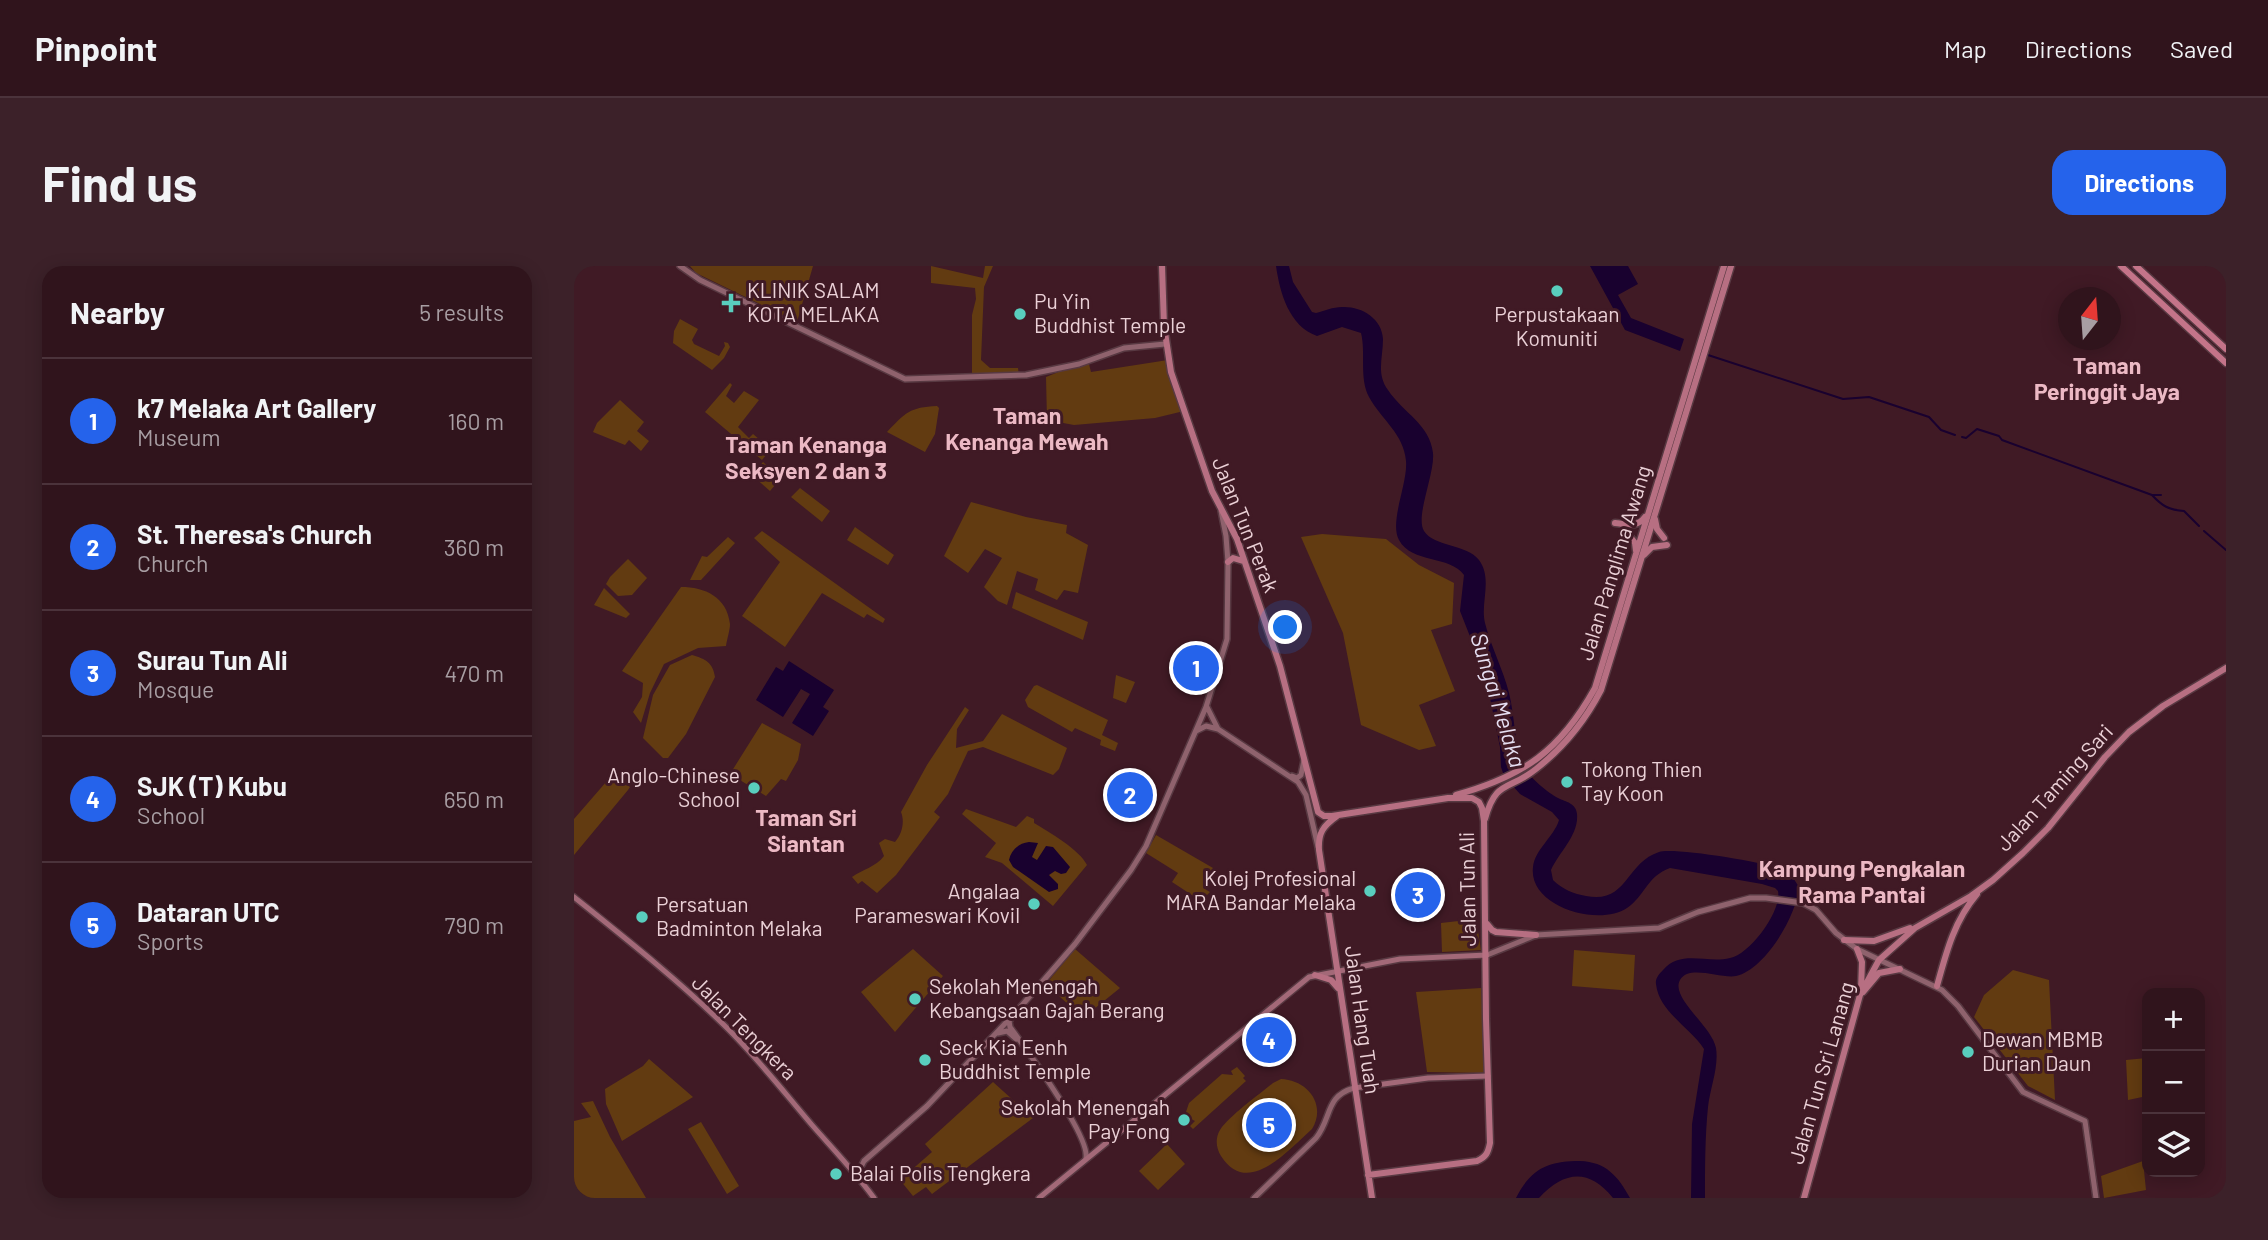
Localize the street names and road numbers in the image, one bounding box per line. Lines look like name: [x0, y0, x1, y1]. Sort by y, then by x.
street label: Jalan Tun Perak: [1208, 453, 1285, 596]
street label: Jalan Panglima Awang: [1572, 462, 1655, 663]
street label: Jalan Taming Sari: [1990, 719, 2117, 855]
street label: Jalan Tun Ali: [1453, 831, 1480, 947]
street label: Jalan Hang Tuah: [1341, 944, 1386, 1096]
street label: Jalan Tengkera: [687, 969, 803, 1085]
street label: Jalan Tun Sri Lanang: [1783, 979, 1859, 1167]

